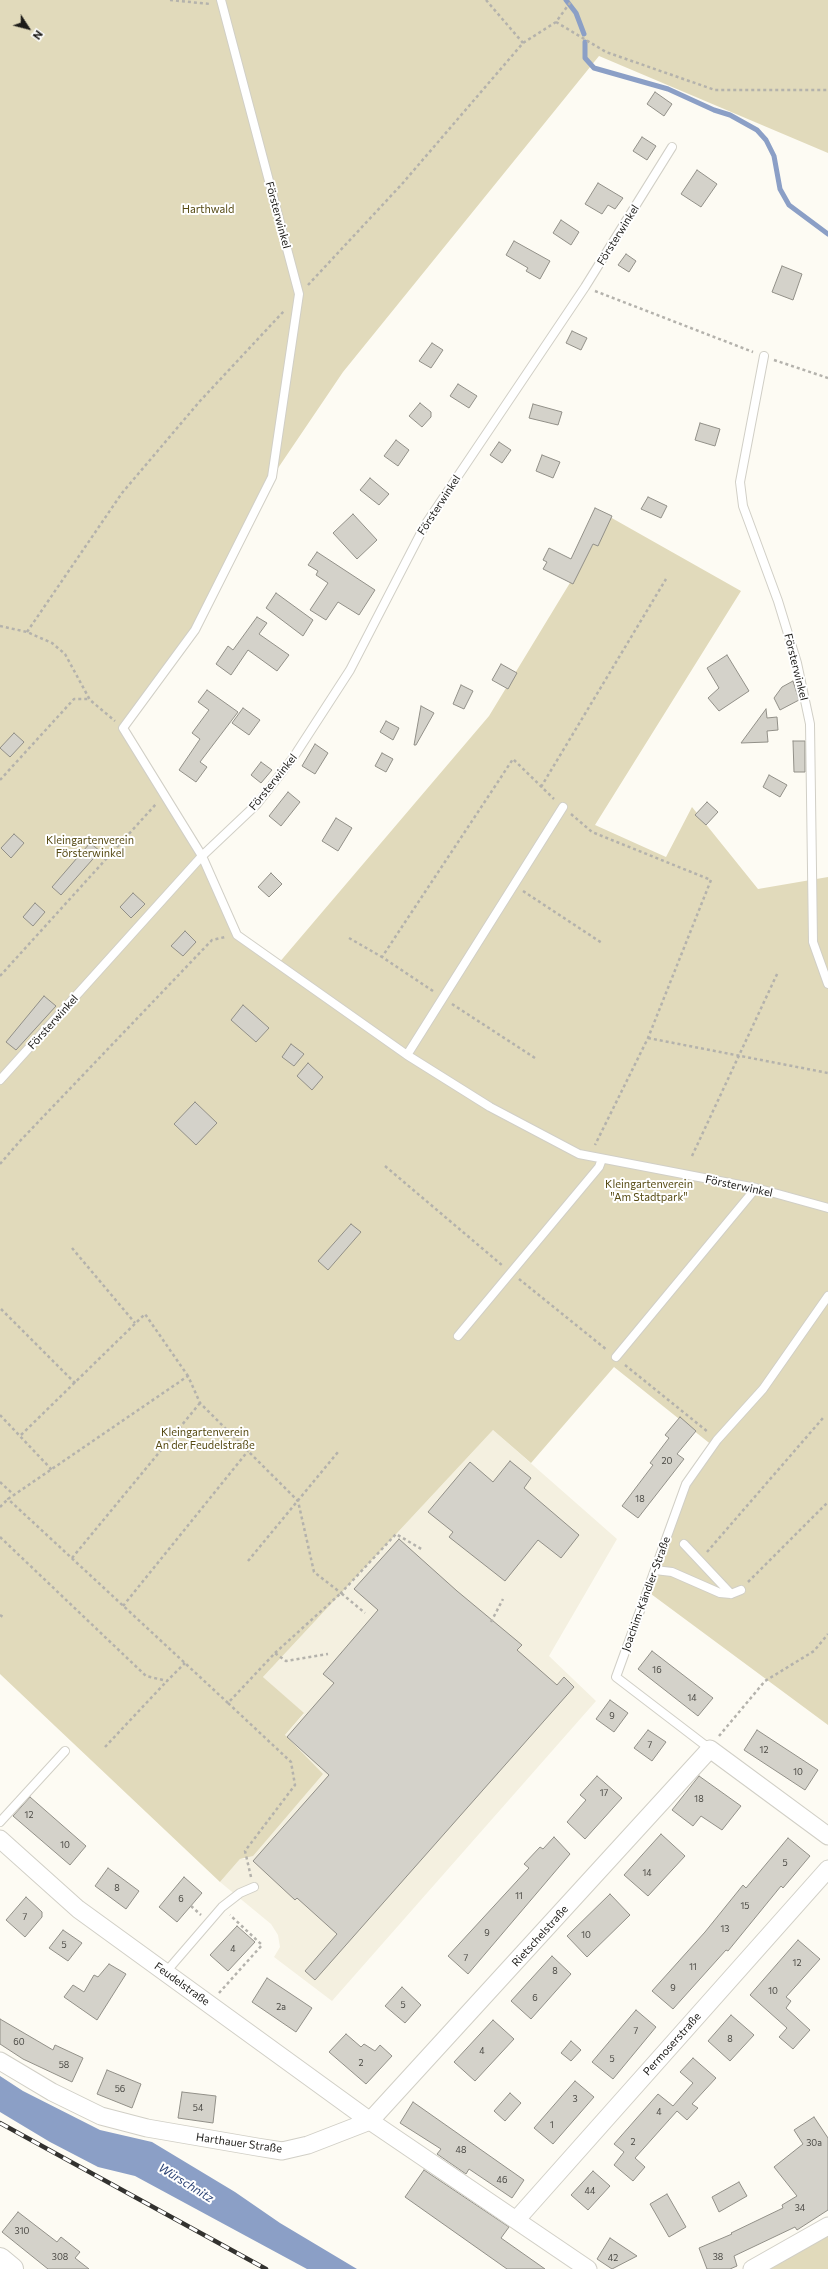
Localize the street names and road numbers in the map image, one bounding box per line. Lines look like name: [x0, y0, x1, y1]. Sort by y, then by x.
street label: Försterwinkel: [263, 180, 293, 250]
street label: Försterwinkel: [594, 202, 642, 268]
street label: Försterwinkel: [415, 473, 463, 537]
street label: Försterwinkel: [781, 632, 811, 702]
street label: Försterwinkel: [246, 751, 300, 813]
street label: Försterwinkel: [25, 992, 81, 1052]
street label: Försterwinkel: [704, 1172, 774, 1200]
street label: Joachim-Kändler-Straße: [619, 1535, 673, 1653]
street label: Rietschelstraße: [509, 1903, 571, 1969]
street label: Feudelstraße: [152, 1960, 212, 2008]
street label: Permoserstraße: [640, 2010, 704, 2078]
street label: Harthauer Straße: [195, 2130, 283, 2156]

